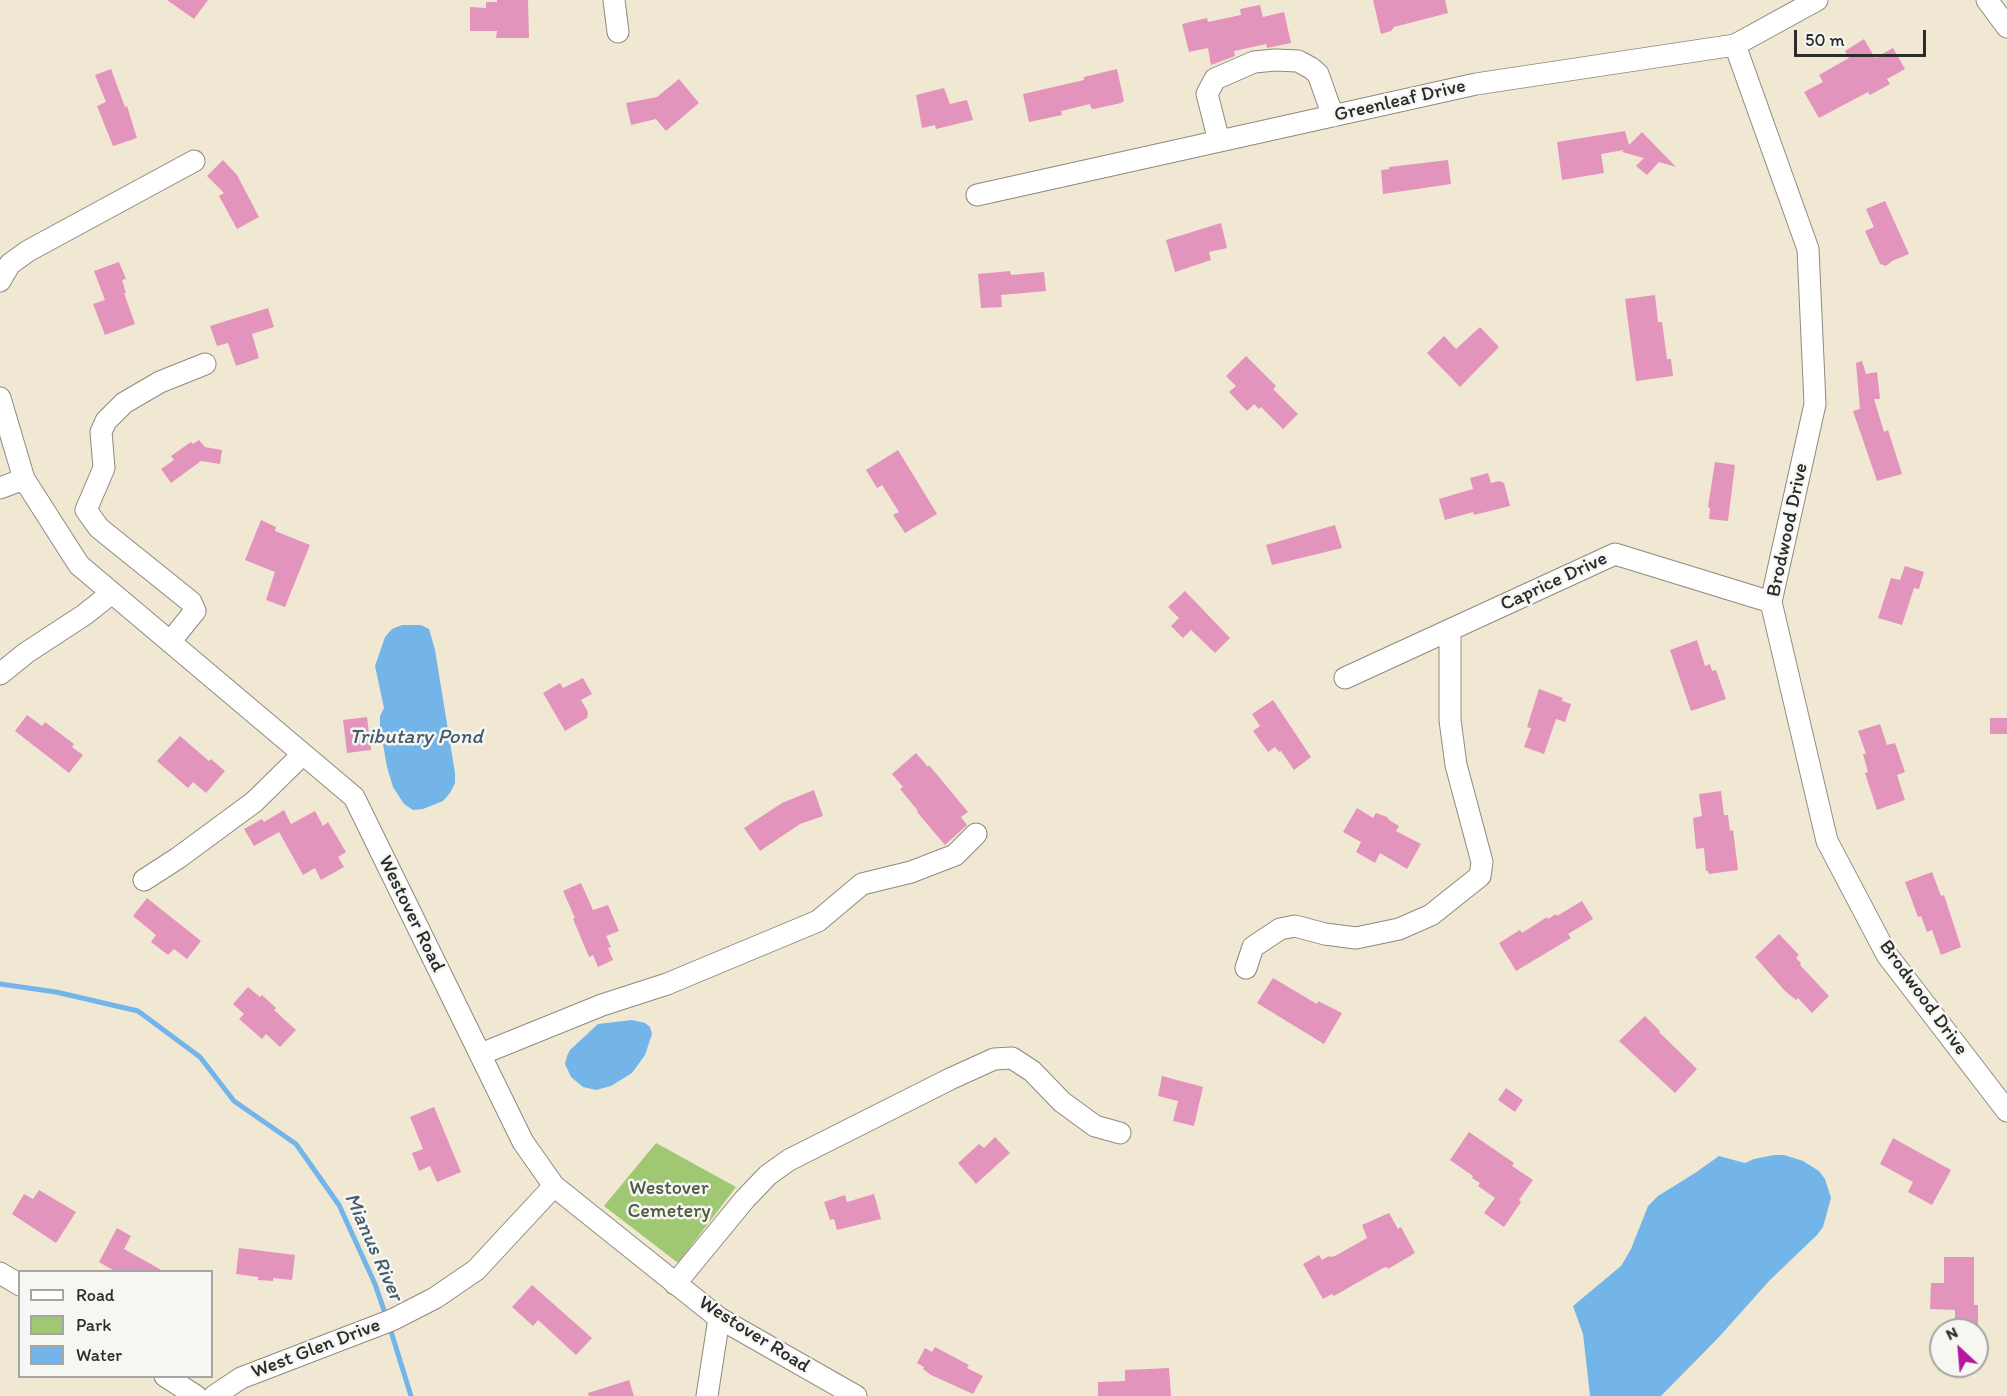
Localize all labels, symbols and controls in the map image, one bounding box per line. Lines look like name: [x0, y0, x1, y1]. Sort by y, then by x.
scale bar: [1797, 18, 1929, 56]
text: 50 m: [1805, 29, 1845, 51]
street label: Greenleaf Drive: [1332, 74, 1468, 128]
street label: Brodwood Drive: [1762, 461, 1814, 599]
street label: Caprice Drive: [1497, 547, 1611, 617]
water label: Tributary Pond: [349, 725, 483, 751]
street label: Westover Road: [372, 852, 450, 976]
street label: Brodwood Drive: [1873, 936, 1973, 1060]
park label: Westover Cemetery: [627, 1177, 711, 1224]
water label: Mianus River: [338, 1189, 408, 1305]
legend: [18, 1270, 213, 1378]
text: Road: [76, 1284, 115, 1306]
street label: Westover Road: [694, 1291, 814, 1379]
street label: West Glen Drive: [248, 1313, 384, 1385]
text: Park: [76, 1314, 111, 1336]
north arrow: [1929, 1318, 1989, 1378]
text: N: [1943, 1322, 1961, 1344]
text: Water: [76, 1344, 122, 1366]

